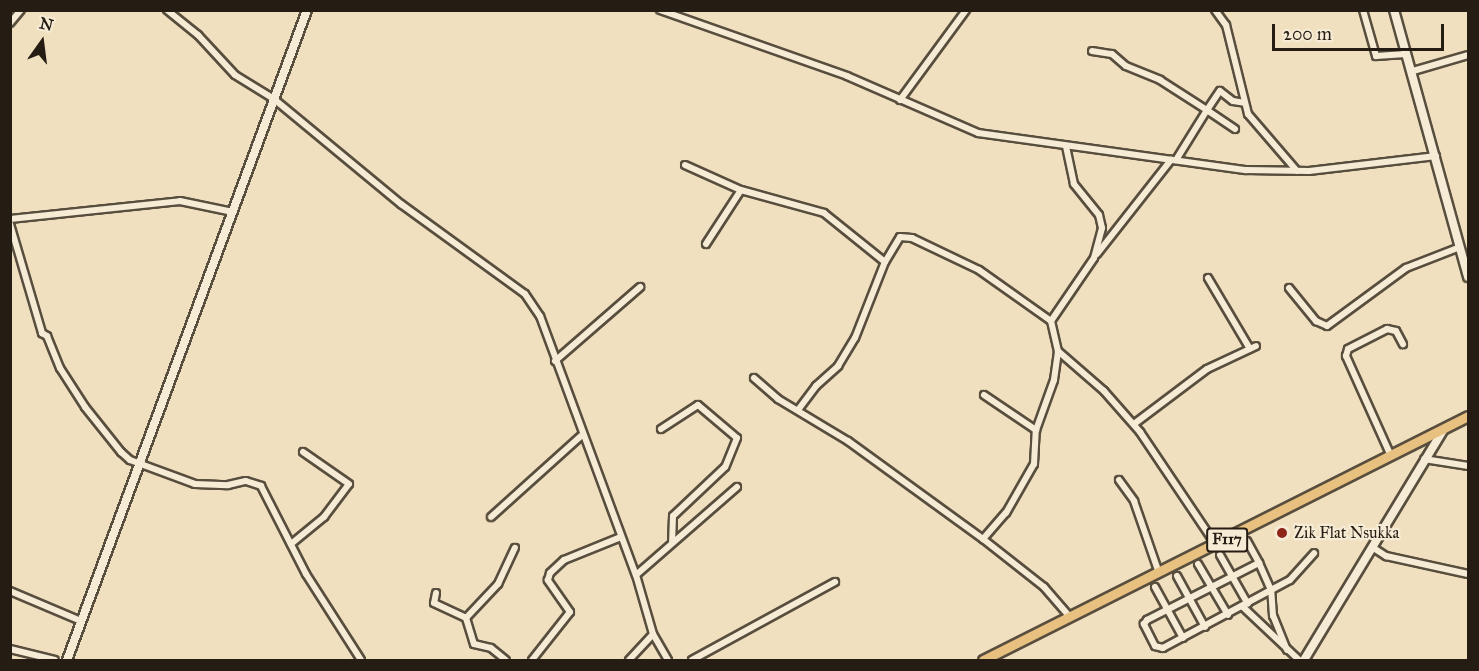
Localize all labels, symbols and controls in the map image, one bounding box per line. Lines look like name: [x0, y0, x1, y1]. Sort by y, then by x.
north arrow: [12, 12, 72, 72]
scale bar: [1275, 12, 1448, 50]
text: N: [38, 13, 55, 35]
text: 200 m: [1283, 23, 1332, 45]
place label: Zik Flat Nsukka: [1294, 523, 1399, 543]
marker: Zik Flat Nsukka: [1275, 526, 1289, 540]
road number: F117: [1206, 528, 1248, 552]

